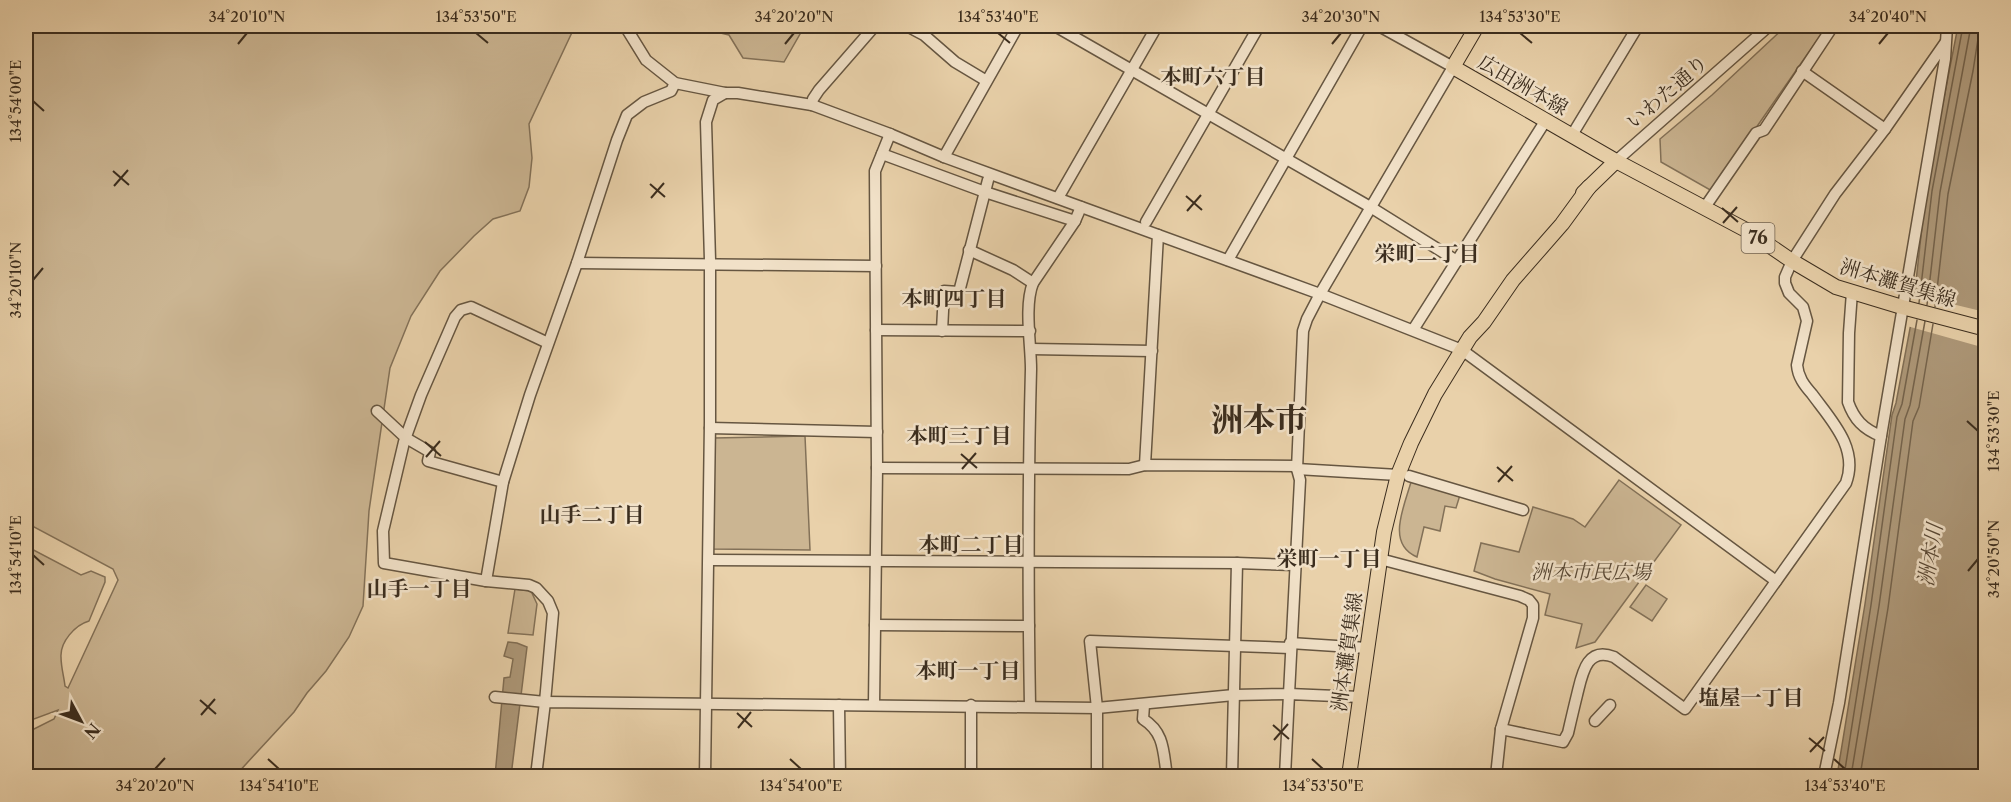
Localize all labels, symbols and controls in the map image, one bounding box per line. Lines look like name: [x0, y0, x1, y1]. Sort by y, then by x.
text: 34°20'10"N: [209, 7, 285, 26]
text: 134°53'50"E: [435, 7, 517, 26]
text: 34°20'20"N: [754, 7, 834, 26]
text: 134°53'40"E: [957, 7, 1039, 26]
text: 34°20'30"N: [1302, 7, 1380, 26]
text: 134°53'30"E: [1479, 7, 1561, 26]
text: 34°20'40"N: [1849, 7, 1927, 26]
street label: 広田洲本線: [1474, 50, 1572, 120]
street label: いわた通り: [1621, 50, 1713, 134]
text: 134°54'00"E: [6, 60, 25, 142]
district label: 本町六丁目: [1161, 64, 1266, 89]
road number: 76: [1742, 223, 1774, 253]
district label: 栄町二丁目: [1375, 241, 1480, 266]
text: 34°20'10"N: [6, 242, 25, 318]
street label: 洲本灘賀集線: [1837, 254, 1959, 312]
district label: 本町四丁目: [902, 286, 1007, 311]
text: 134°53'30"E: [1984, 390, 2003, 472]
district label: 洲本市: [1211, 400, 1307, 439]
district label: 本町三丁目: [907, 423, 1012, 448]
district label: 山手二丁目: [540, 502, 645, 527]
text: 134°54'10"E: [6, 515, 25, 595]
water label: 洲本川: [1913, 520, 1948, 588]
text: 34°20'50"N: [1984, 520, 2003, 598]
district label: 本町二丁目: [919, 532, 1024, 557]
district label: 栄町一丁目: [1277, 546, 1382, 571]
park label: 洲本市民広場: [1531, 560, 1653, 584]
district label: 山手一丁目: [367, 576, 472, 601]
street label: 洲本灘賀集線: [1327, 591, 1367, 713]
district label: 本町一丁目: [916, 658, 1021, 683]
district label: 塩屋一丁目: [1699, 685, 1804, 710]
north arrow: [51, 691, 111, 751]
text: N: [80, 719, 104, 743]
text: 34°20'20"N: [115, 776, 195, 795]
text: 134°54'10"E: [239, 776, 319, 795]
text: 134°54'00"E: [760, 776, 842, 795]
text: 134°53'50"E: [1282, 776, 1364, 795]
text: 134°53'40"E: [1804, 776, 1886, 795]

